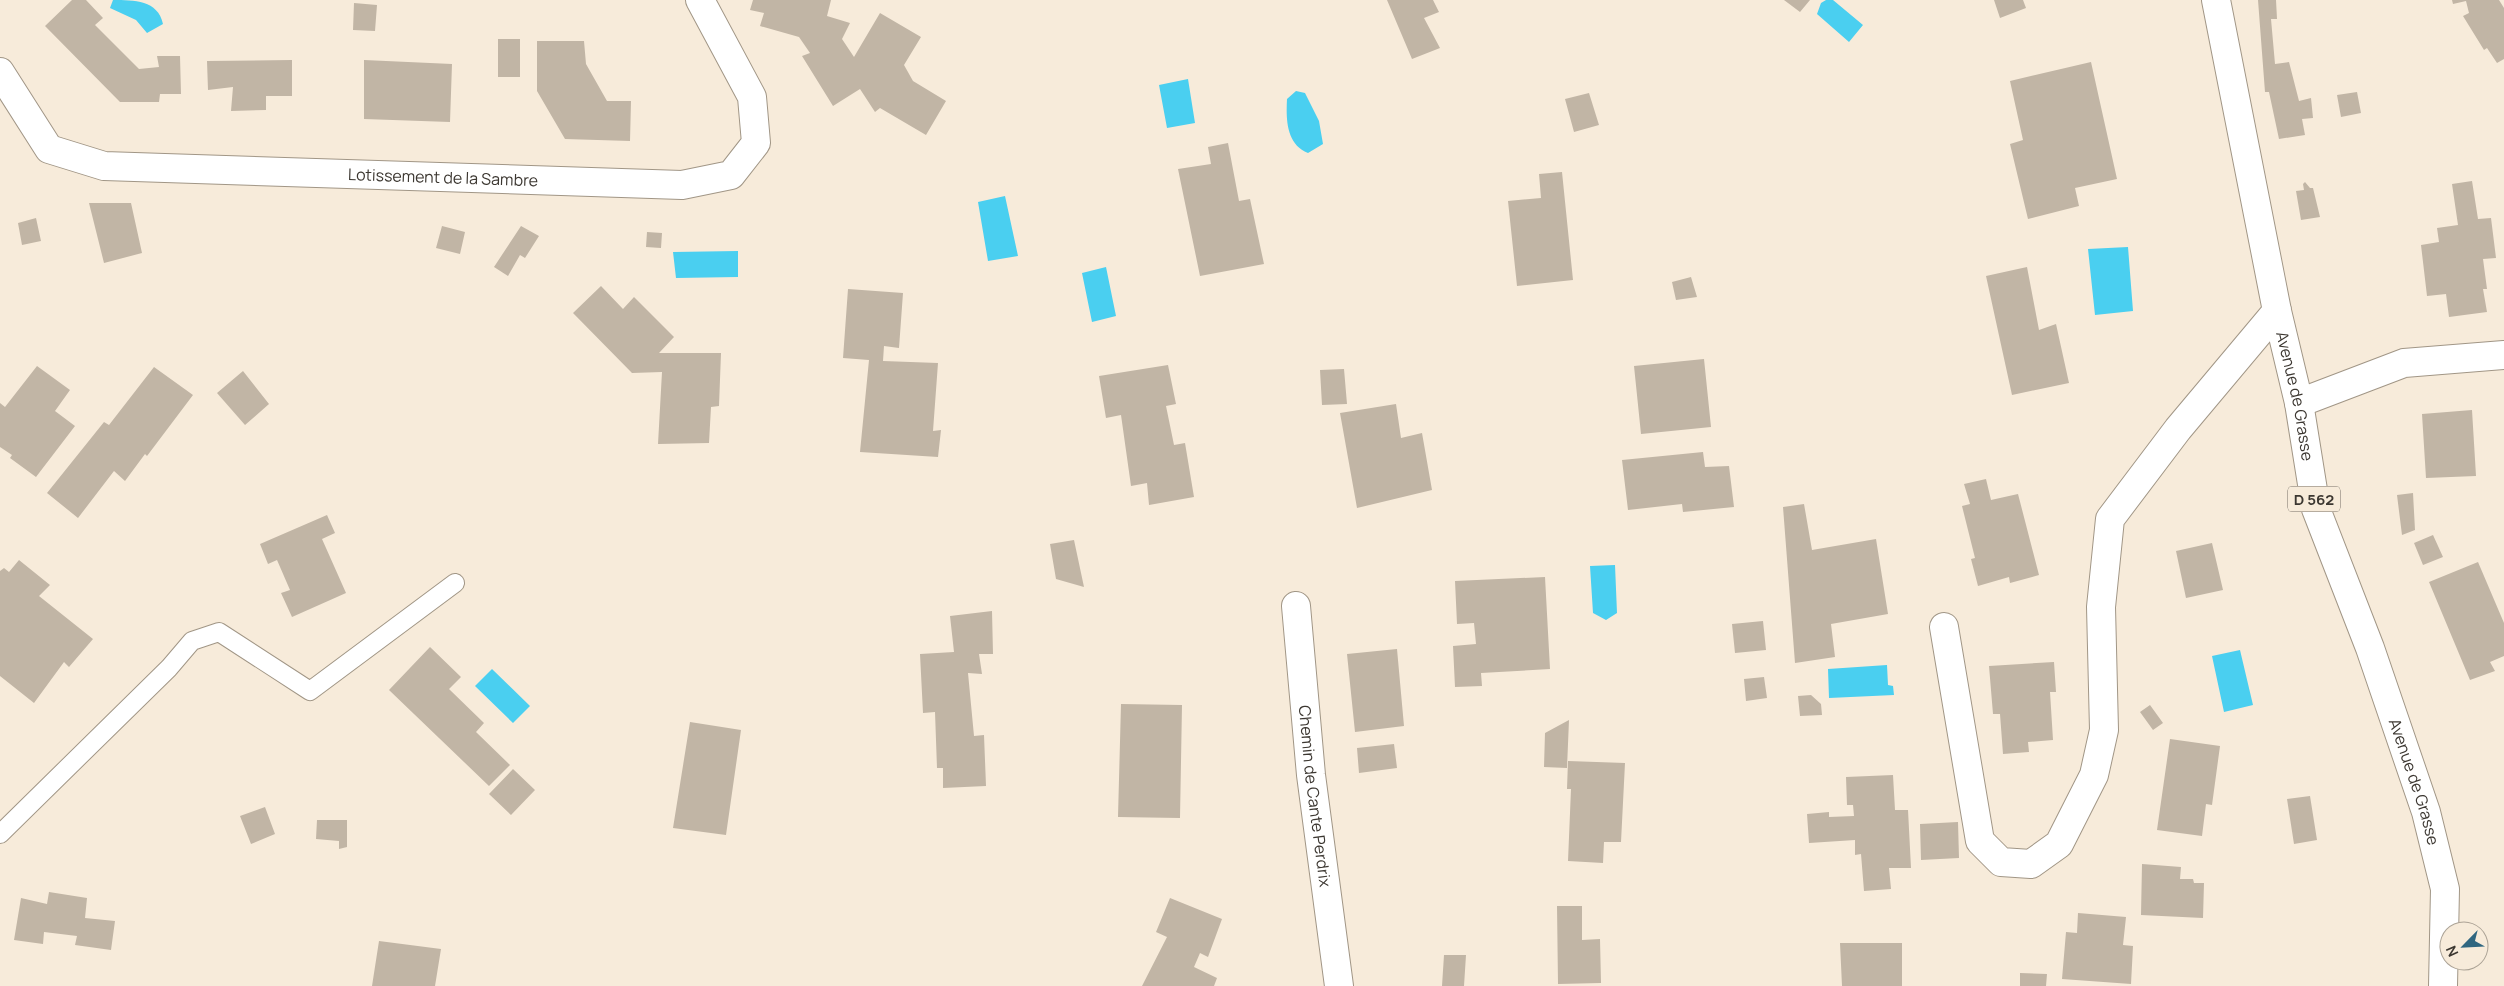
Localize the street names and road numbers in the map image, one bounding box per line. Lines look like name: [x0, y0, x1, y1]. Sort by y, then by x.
street label: Lotissement de la Sambre: [348, 163, 538, 191]
street label: Avenue de Grasse: [2271, 329, 2319, 462]
road number: D 562: [2288, 486, 2340, 512]
street label: Chemin de Cante Perdrix: [1294, 704, 1337, 889]
street label: Avenue de Grasse: [2384, 715, 2445, 847]

